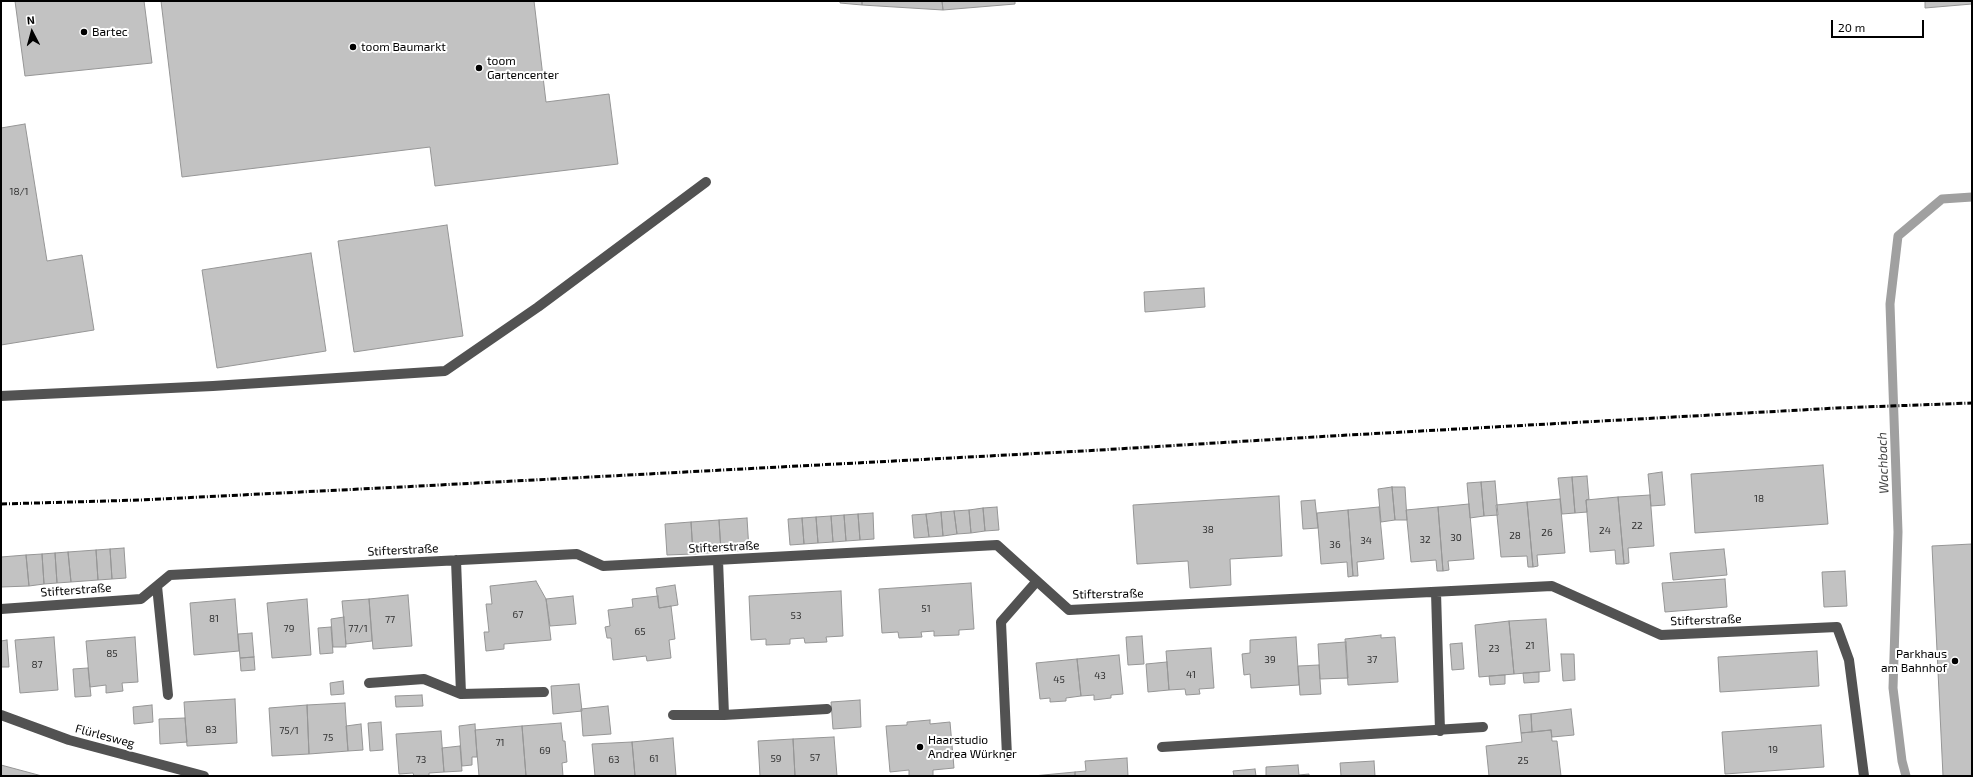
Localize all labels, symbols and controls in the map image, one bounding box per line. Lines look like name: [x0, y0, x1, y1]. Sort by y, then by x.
north arrow: [12, 12, 52, 52]
scale bar: [1833, 12, 1926, 38]
text: N: [26, 13, 35, 26]
text: 20 m: [1838, 20, 1865, 34]
place label: Bartec: [92, 25, 128, 39]
marker: Bartec: [79, 27, 89, 37]
place label: toom Baumarkt: [361, 40, 446, 54]
marker: toom Baumarkt: [348, 42, 358, 52]
place label: toom Gartencenter: [487, 54, 559, 82]
marker: toom Gartencenter: [474, 63, 484, 73]
house number: 18/1: [9, 186, 29, 198]
water label: Wachbach: [1874, 432, 1892, 494]
house number: 18: [1754, 493, 1764, 505]
house number: 22: [1631, 520, 1643, 532]
house number: 38: [1202, 524, 1214, 536]
house number: 24: [1599, 525, 1611, 537]
house number: 26: [1541, 527, 1553, 539]
house number: 28: [1509, 530, 1521, 542]
house number: 30: [1450, 532, 1462, 544]
house number: 32: [1419, 534, 1431, 546]
house number: 34: [1360, 535, 1372, 547]
street label: Stifterstraße: [688, 538, 760, 556]
house number: 36: [1329, 539, 1341, 551]
street label: Stifterstraße: [367, 541, 439, 559]
street label: Stifterstraße: [40, 580, 112, 600]
street label: Stifterstraße: [1072, 586, 1144, 602]
house number: 51: [921, 603, 931, 615]
house number: 67: [513, 609, 523, 621]
house number: 53: [791, 610, 801, 622]
street label: Stifterstraße: [1670, 612, 1742, 628]
house number: 81: [209, 613, 219, 625]
house number: 77: [385, 614, 395, 626]
house number: 79: [284, 623, 294, 635]
house number: 77/1: [348, 623, 368, 635]
house number: 65: [634, 626, 646, 638]
house number: 21: [1525, 640, 1535, 652]
house number: 23: [1488, 643, 1500, 655]
place label: Parkhaus am Bahnhof: [1881, 647, 1947, 675]
house number: 85: [106, 648, 118, 660]
house number: 39: [1264, 654, 1276, 666]
house number: 37: [1367, 654, 1377, 666]
marker: Parkhaus am Bahnhof: [1950, 656, 1960, 666]
house number: 87: [31, 659, 43, 671]
house number: 41: [1186, 669, 1196, 681]
house number: 43: [1094, 670, 1106, 682]
house number: 45: [1053, 674, 1065, 686]
street label: Flürlesweg: [74, 721, 136, 751]
house number: 83: [205, 724, 217, 736]
house number: 75/1: [279, 725, 299, 737]
house number: 75: [323, 732, 333, 744]
place label: Haarstudio Andrea Würkner: [928, 733, 1017, 761]
house number: 71: [495, 737, 505, 749]
marker: Haarstudio Andrea Würkner: [915, 742, 925, 752]
house number: 19: [1768, 744, 1778, 756]
house number: 69: [539, 745, 551, 757]
house number: 57: [810, 752, 820, 764]
house number: 61: [649, 753, 659, 765]
house number: 59: [770, 753, 782, 765]
house number: 73: [416, 754, 426, 766]
house number: 63: [608, 754, 620, 766]
house number: 25: [1518, 755, 1528, 767]

